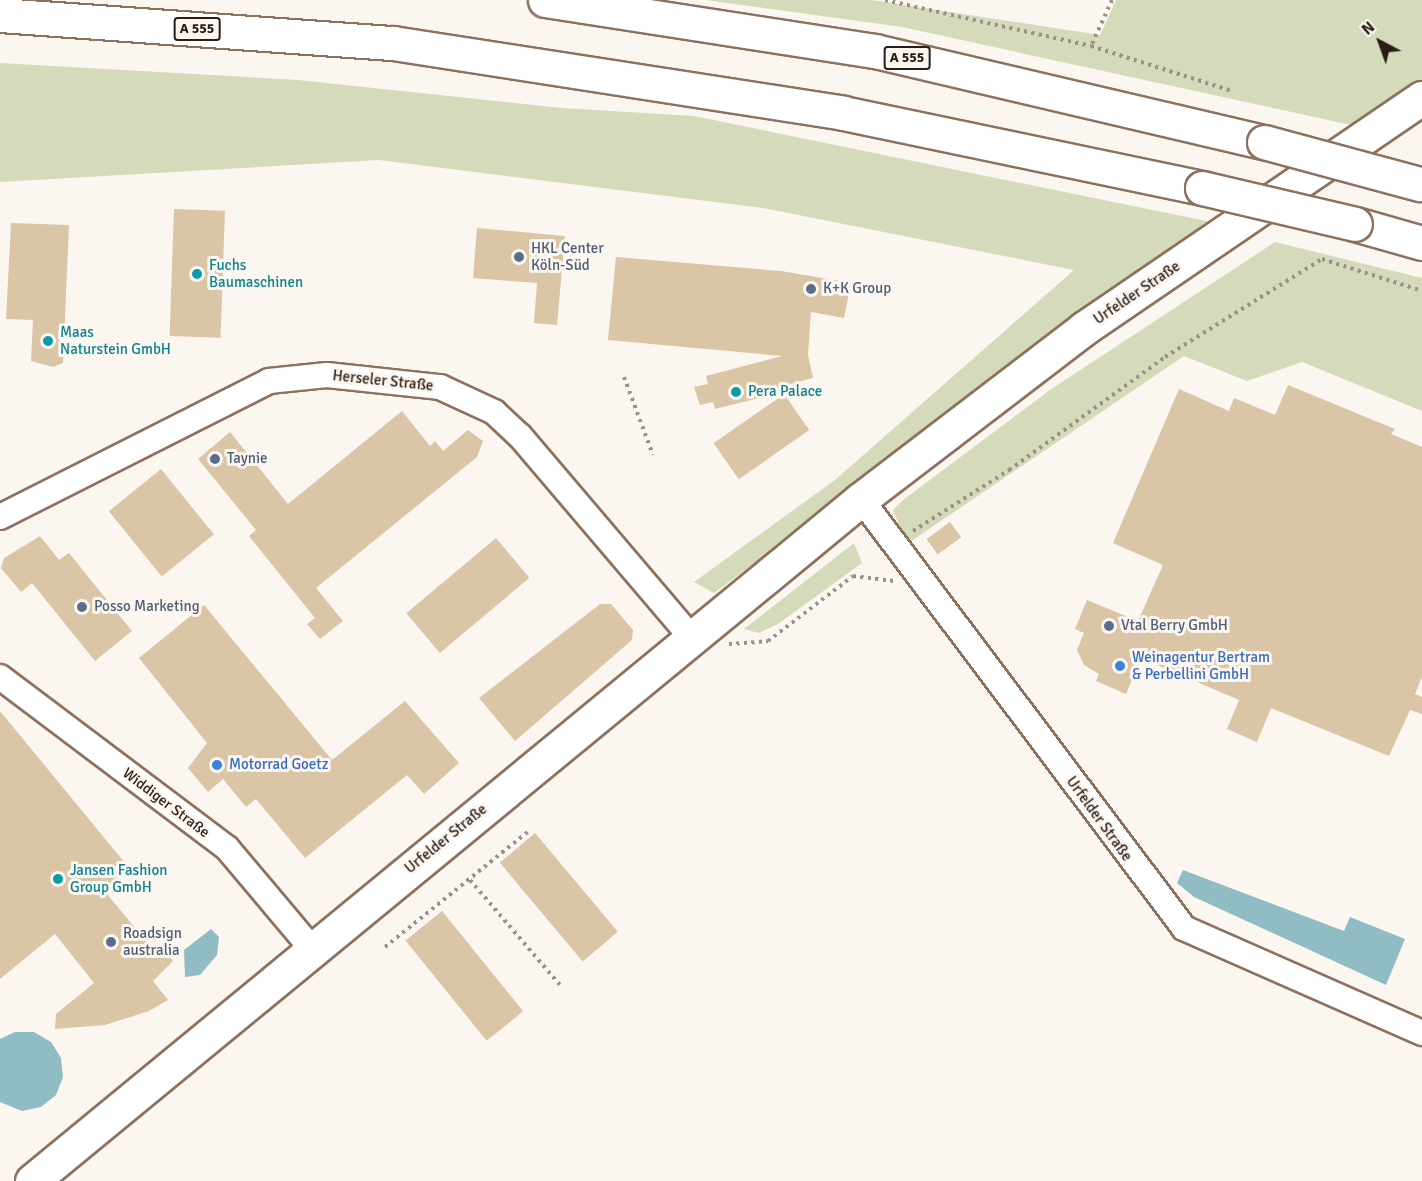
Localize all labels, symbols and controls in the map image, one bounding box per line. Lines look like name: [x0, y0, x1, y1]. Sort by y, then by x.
north arrow: [1350, 12, 1410, 72]
text: N: [1357, 17, 1379, 40]
road number: A 555: [173, 18, 221, 40]
road number: A 555: [883, 47, 931, 69]
place label: HKL Center Köln-Süd: [531, 239, 604, 274]
marker: HKL Center Köln-Süd: [512, 250, 526, 264]
place label: Fuchs Baumaschinen: [209, 256, 303, 291]
street label: Urfelder Straße: [1090, 257, 1184, 329]
marker: Fuchs Baumaschinen: [190, 267, 204, 281]
place label: K+K Group: [823, 280, 891, 298]
marker: K+K Group: [804, 282, 818, 296]
place label: Maas Naturstein GmbH: [60, 323, 171, 358]
marker: Maas Naturstein GmbH: [41, 334, 55, 348]
street label: Herseler Straße: [332, 367, 434, 395]
place label: Pera Palace: [748, 383, 822, 401]
marker: Pera Palace: [729, 385, 743, 399]
place label: Taynie: [227, 450, 267, 468]
marker: Taynie: [208, 452, 222, 466]
place label: Posso Marketing: [94, 598, 200, 616]
marker: Posso Marketing: [75, 600, 89, 614]
place label: Vtal Berry GmbH: [1121, 617, 1228, 635]
marker: Vtal Berry GmbH: [1102, 619, 1116, 633]
place label: Weinagentur Bertram & Perbellini GmbH: [1132, 648, 1270, 683]
marker: Weinagentur Bertram & Perbellini GmbH: [1113, 659, 1127, 673]
place label: Motorrad Goetz: [229, 756, 329, 774]
marker: Motorrad Goetz: [210, 758, 224, 772]
street label: Widdiger Straße: [119, 764, 213, 842]
street label: Urfelder Straße: [1062, 773, 1136, 865]
street label: Urfelder Straße: [401, 800, 491, 878]
place label: Jansen Fashion Group GmbH: [70, 861, 167, 896]
marker: Jansen Fashion Group GmbH: [51, 872, 65, 886]
place label: Roadsign australia: [123, 924, 182, 959]
marker: Roadsign australia: [104, 935, 118, 949]

